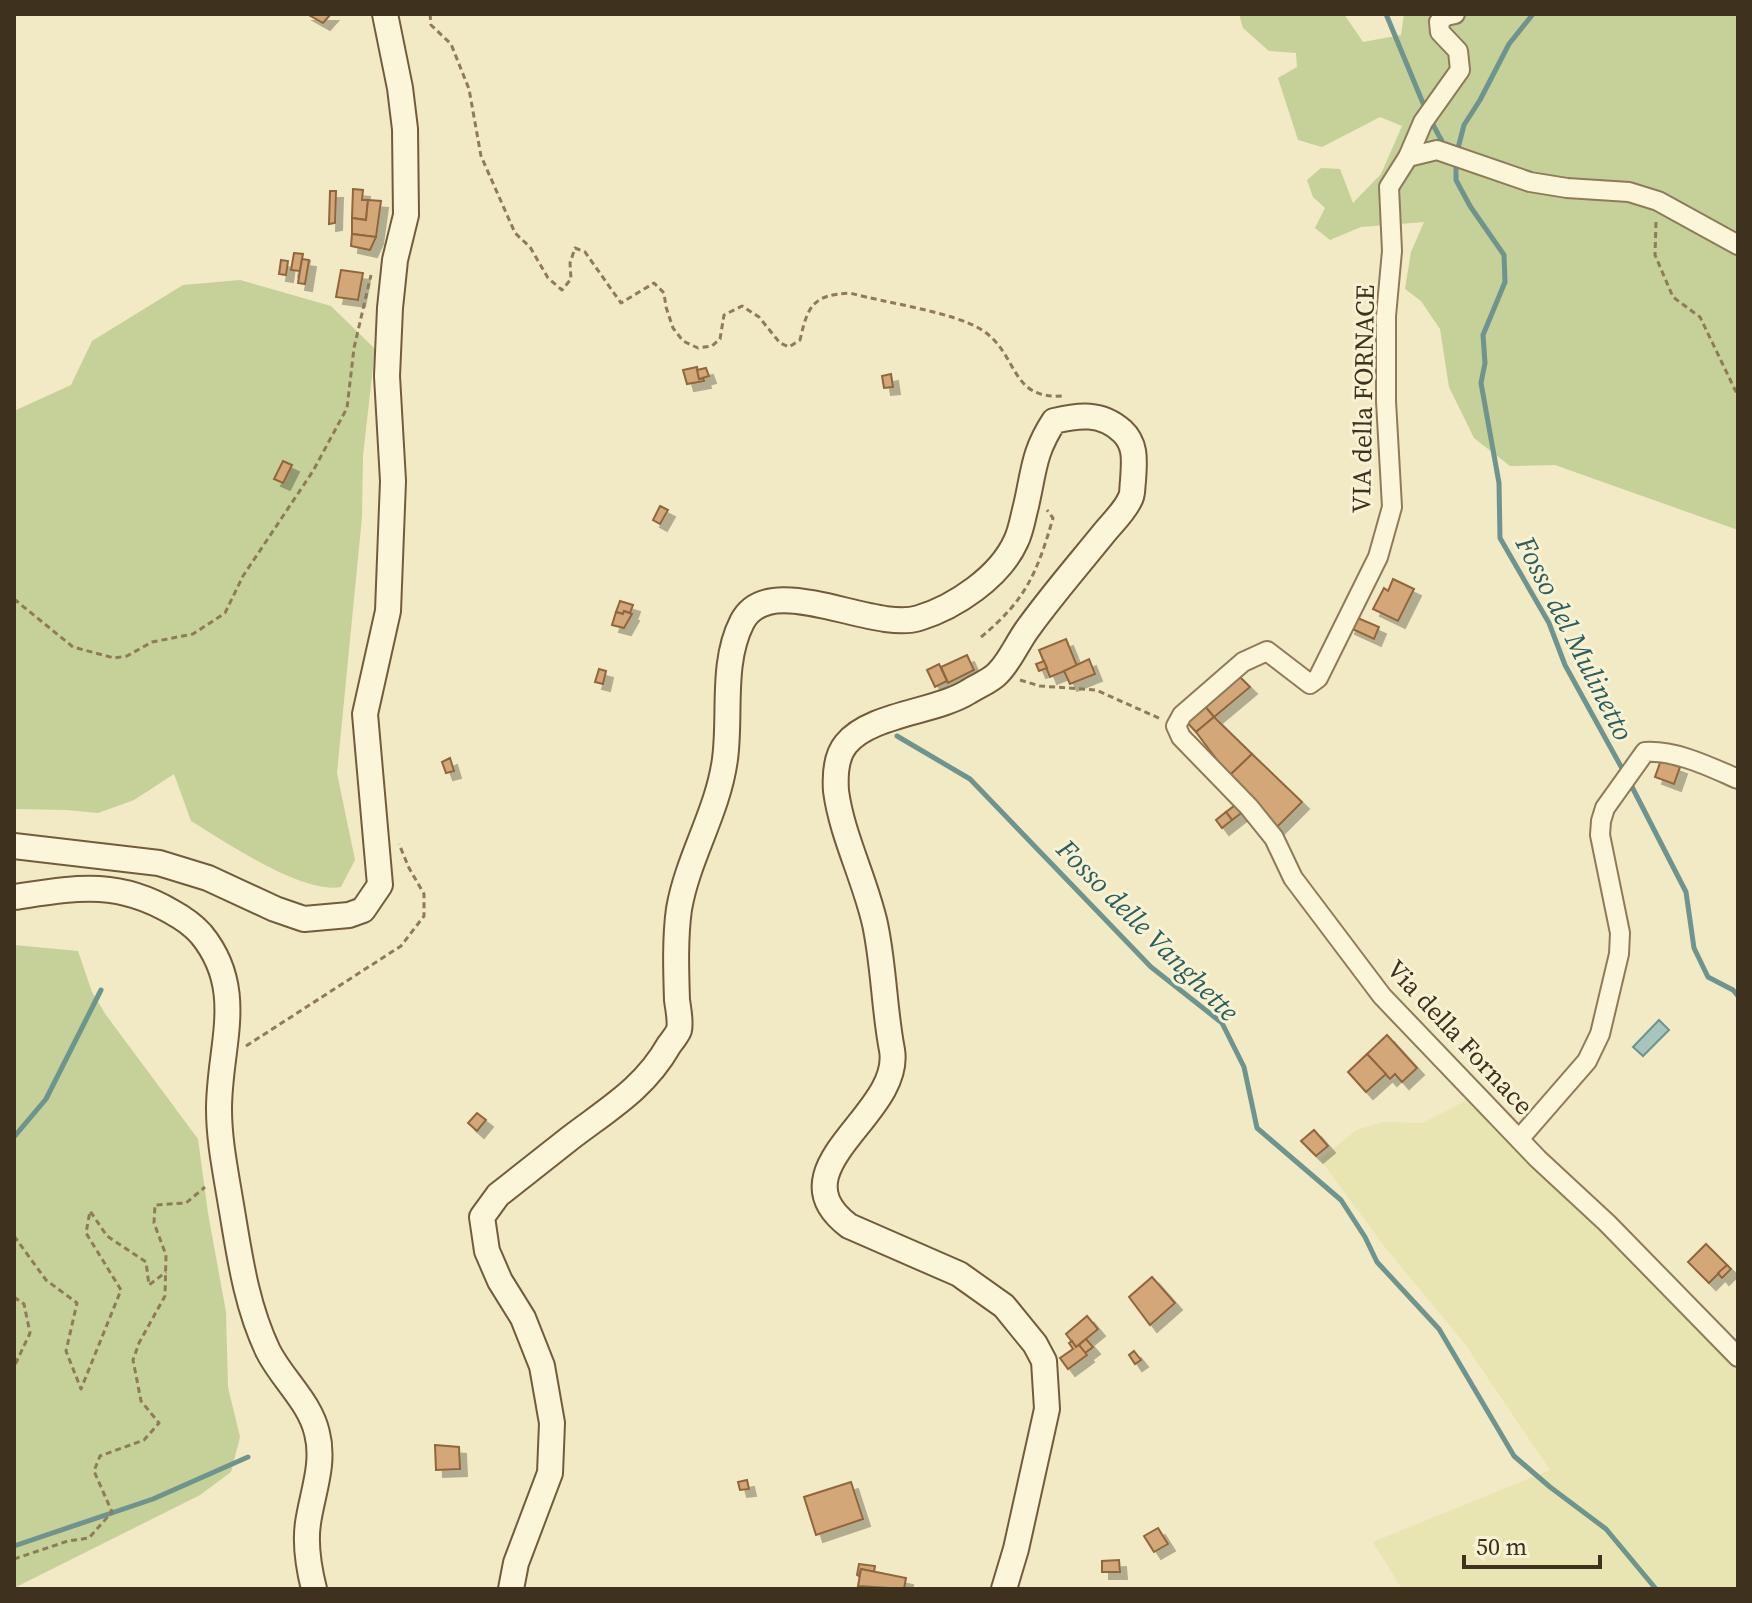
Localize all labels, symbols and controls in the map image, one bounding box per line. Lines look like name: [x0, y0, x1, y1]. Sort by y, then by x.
street label: VIA della FORNACE: [1343, 284, 1383, 514]
water label: Fosso del Mulinetto: [1507, 528, 1643, 747]
water label: Fosso delle Vanghette: [1048, 830, 1248, 1030]
street label: Via della Fornace: [1379, 951, 1541, 1123]
scale bar: [1464, 1519, 1600, 1569]
text: 50 m: [1476, 1530, 1527, 1563]

